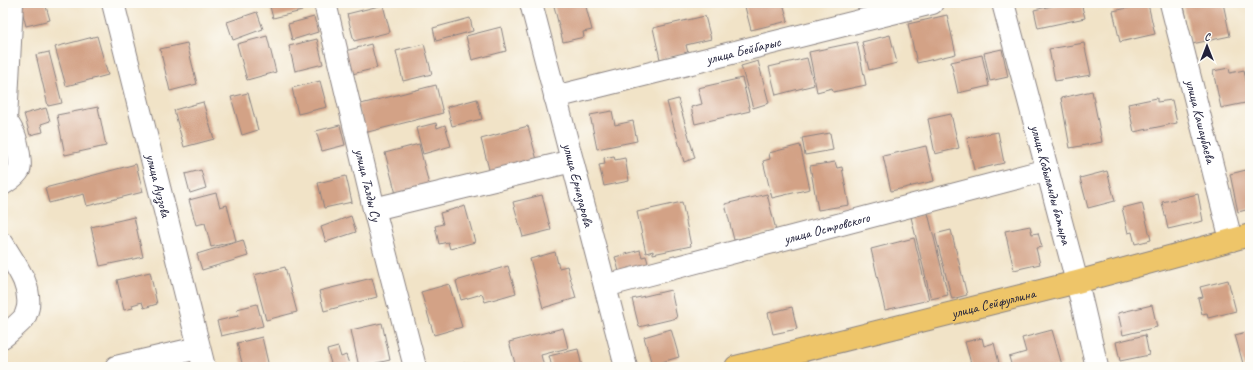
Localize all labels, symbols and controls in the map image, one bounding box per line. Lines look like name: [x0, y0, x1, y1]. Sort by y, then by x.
north arrow: [1187, 26, 1227, 66]
text: С: [1204, 29, 1211, 43]
street label: улица Бейбарыс: [703, 32, 783, 68]
street label: улица Кашаубаева: [1182, 77, 1220, 166]
street label: улица Кобыланды батыра: [1027, 122, 1075, 247]
street label: улица Ерназарова: [559, 140, 598, 229]
street label: улица Талды Су: [351, 146, 386, 224]
street label: улица Ауэзова: [142, 151, 175, 220]
street label: улица Островского: [781, 208, 872, 247]
street label: улица Сейфуллина: [948, 284, 1038, 322]

